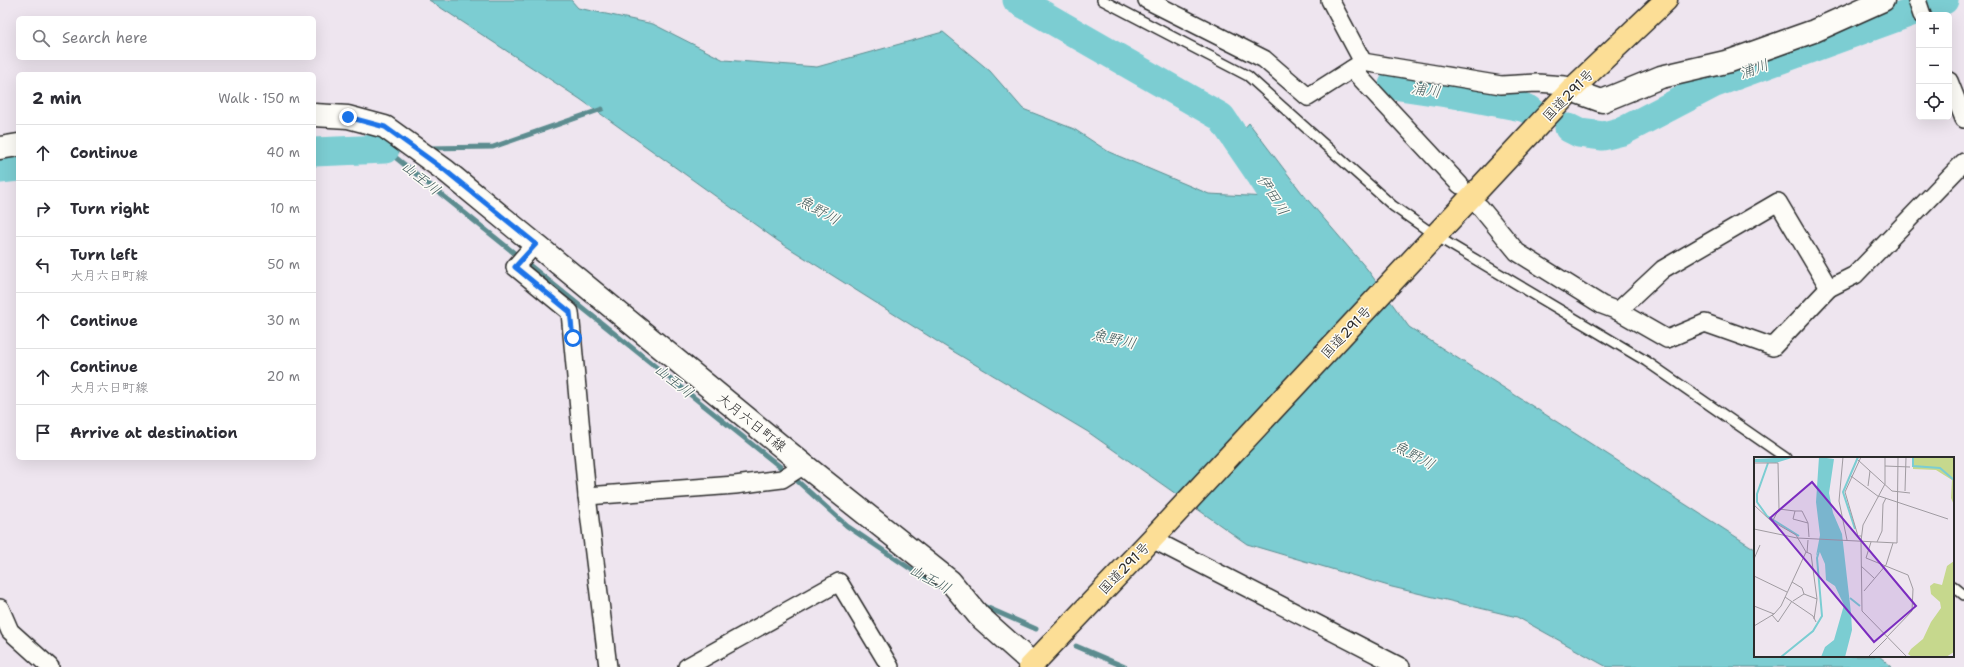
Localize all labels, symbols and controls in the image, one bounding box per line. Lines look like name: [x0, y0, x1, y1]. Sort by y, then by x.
map controls: [1916, 12, 1952, 120]
button: +: [1916, 12, 1952, 48]
search box: [16, 16, 316, 60]
icon: search: [30, 27, 52, 49]
text: Search here: [62, 28, 148, 48]
button: −: [1916, 48, 1952, 84]
water label: 浦川: [1736, 54, 1772, 84]
street label: 国道291号: [1539, 65, 1597, 125]
water label: 浦川: [1410, 78, 1442, 102]
button: locate: [1916, 84, 1952, 120]
text: 2 min: [32, 87, 82, 109]
text: Walk · 150 m: [218, 90, 300, 107]
route end: [339, 108, 357, 126]
icon: ahead: [32, 142, 54, 164]
text: Continue: [70, 143, 138, 163]
text: 40 m: [266, 144, 300, 161]
water label: 山王川: [397, 156, 445, 200]
water label: 伊田川: [1253, 171, 1293, 219]
water label: 魚野川: [794, 190, 844, 230]
icon: right: [32, 198, 54, 220]
text: Turn right: [70, 199, 150, 219]
text: 10 m: [270, 200, 300, 217]
text: Turn left: [70, 245, 138, 265]
icon: left: [32, 254, 54, 276]
text: 50 m: [267, 256, 300, 273]
text: 大月六日町線: [70, 267, 148, 284]
street label: 国道291号: [1317, 302, 1375, 362]
icon: ahead: [32, 310, 54, 332]
text: Continue: [70, 311, 138, 331]
text: 30 m: [266, 312, 300, 329]
water label: 魚野川: [1090, 324, 1138, 354]
route start: [564, 329, 582, 347]
text: Continue: [70, 357, 138, 377]
water label: 山王川: [650, 359, 698, 403]
icon: ahead: [32, 366, 54, 388]
text: 20 m: [267, 368, 300, 385]
text: 大月六日町線: [70, 379, 148, 396]
street label: 大月六日町線: [714, 389, 790, 455]
icon: arrive: [32, 422, 54, 444]
text: Arrive at destination: [70, 423, 238, 443]
water label: 魚野川: [1389, 436, 1439, 474]
inset map: [1754, 457, 1954, 657]
street label: 国道291号: [1095, 538, 1153, 598]
water label: 山王川: [905, 559, 955, 599]

